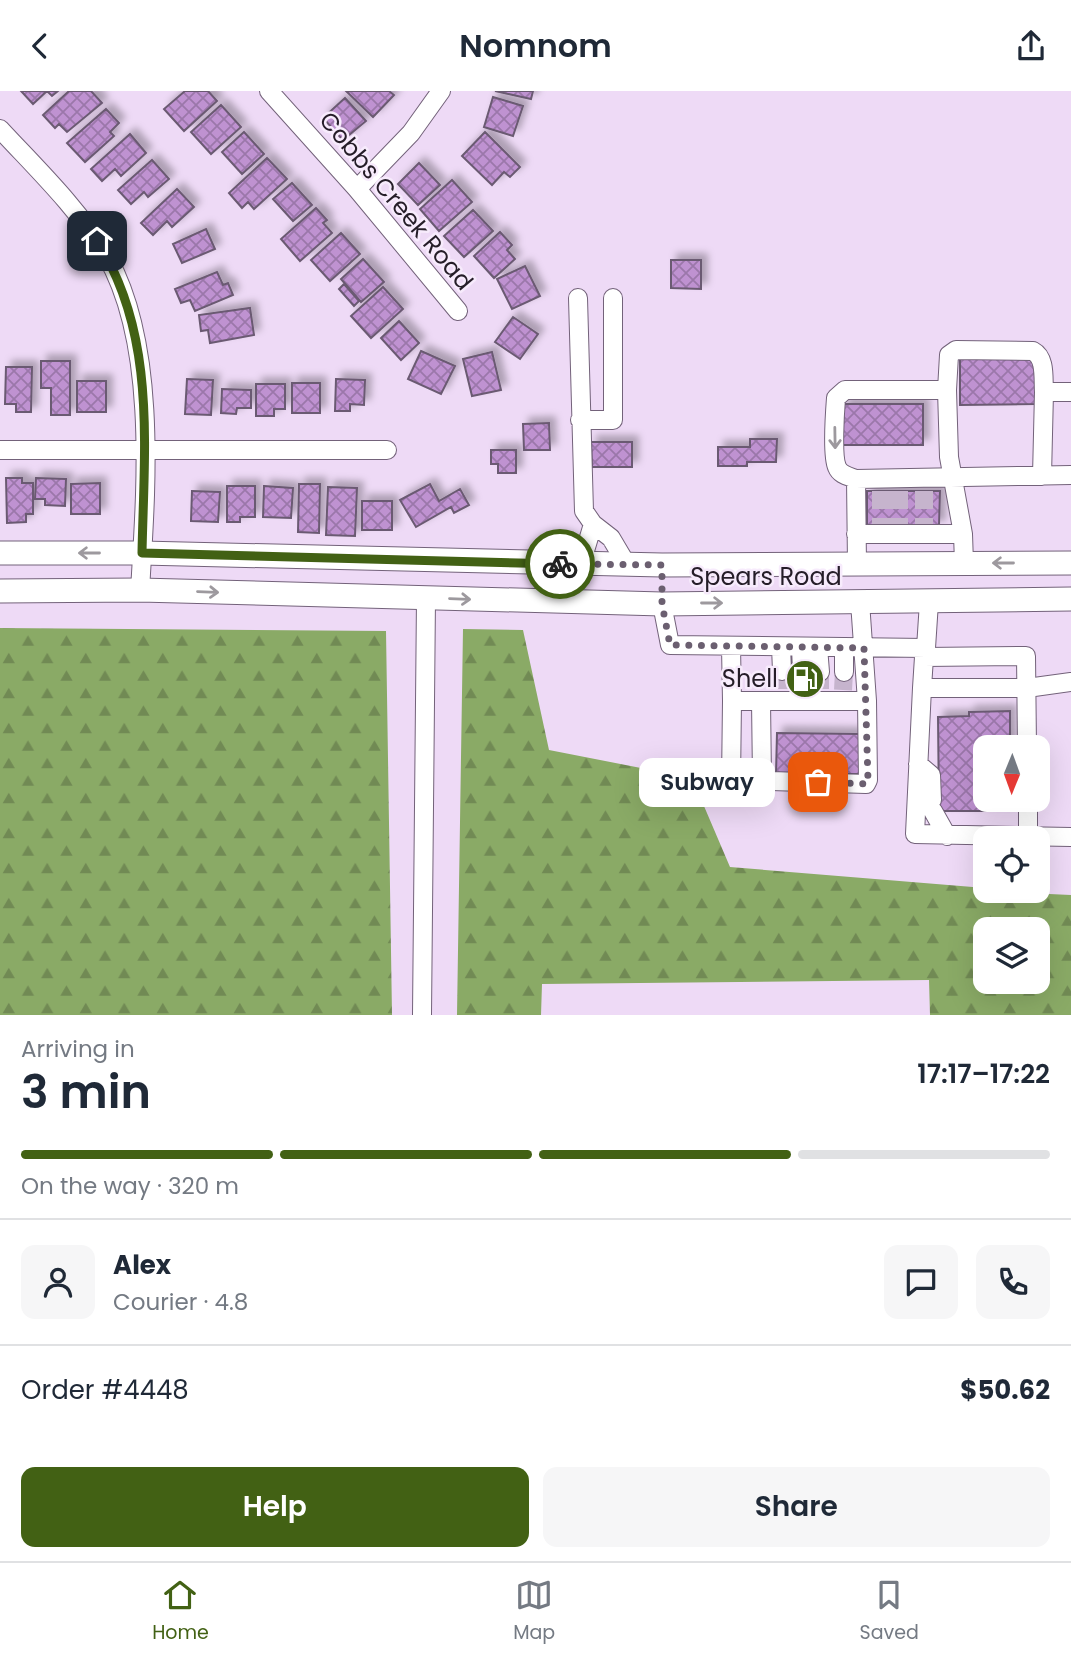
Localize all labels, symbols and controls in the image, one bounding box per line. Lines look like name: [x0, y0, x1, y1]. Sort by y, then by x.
text: Nomnom: [459, 23, 612, 68]
icon: back: [21, 27, 59, 65]
icon: share: [1012, 27, 1050, 65]
street label: Cobbs Creek Road: [312, 104, 481, 297]
pin: [67, 211, 127, 271]
icon: home: [78, 222, 116, 260]
one-way arrow: [829, 426, 842, 449]
courier: [525, 529, 595, 599]
icon: bike: [541, 545, 579, 583]
one-way arrow: [78, 546, 101, 560]
one-way arrow: [992, 556, 1015, 570]
street label: Spears Road: [690, 560, 842, 593]
one-way arrow: [196, 585, 219, 599]
one-way arrow: [448, 592, 471, 606]
one-way arrow: [700, 597, 723, 610]
fuel station icon: Shell: [784, 658, 826, 700]
place label: Shell: [722, 662, 778, 695]
north arrow: [973, 735, 1050, 812]
map controls: [973, 735, 1050, 994]
pin: [788, 752, 848, 812]
callout: Subway: [640, 757, 776, 807]
icon: bag: [799, 763, 837, 801]
text: Subway: [660, 766, 754, 798]
button: locate: [973, 826, 1050, 903]
button: layers: [973, 917, 1050, 994]
text: Arriving in: [21, 1033, 135, 1065]
text: 17:17–17:22: [917, 1056, 1050, 1092]
text: 3 min: [21, 1060, 151, 1124]
text: On the way · 320 m: [21, 1170, 239, 1202]
button: person: [21, 1245, 95, 1319]
button: chat: [884, 1245, 958, 1319]
button: phone: [976, 1245, 1050, 1319]
text: Alex: [113, 1247, 171, 1283]
text: Courier · 4.8: [113, 1286, 248, 1318]
text: Order #4448: [21, 1372, 189, 1408]
text: $50.62: [960, 1372, 1050, 1408]
button: Help: [21, 1467, 529, 1547]
button: Share: [543, 1467, 1050, 1547]
tab: Home: [152, 1576, 209, 1647]
tab: Map: [513, 1576, 555, 1647]
tab: Saved: [860, 1576, 919, 1647]

